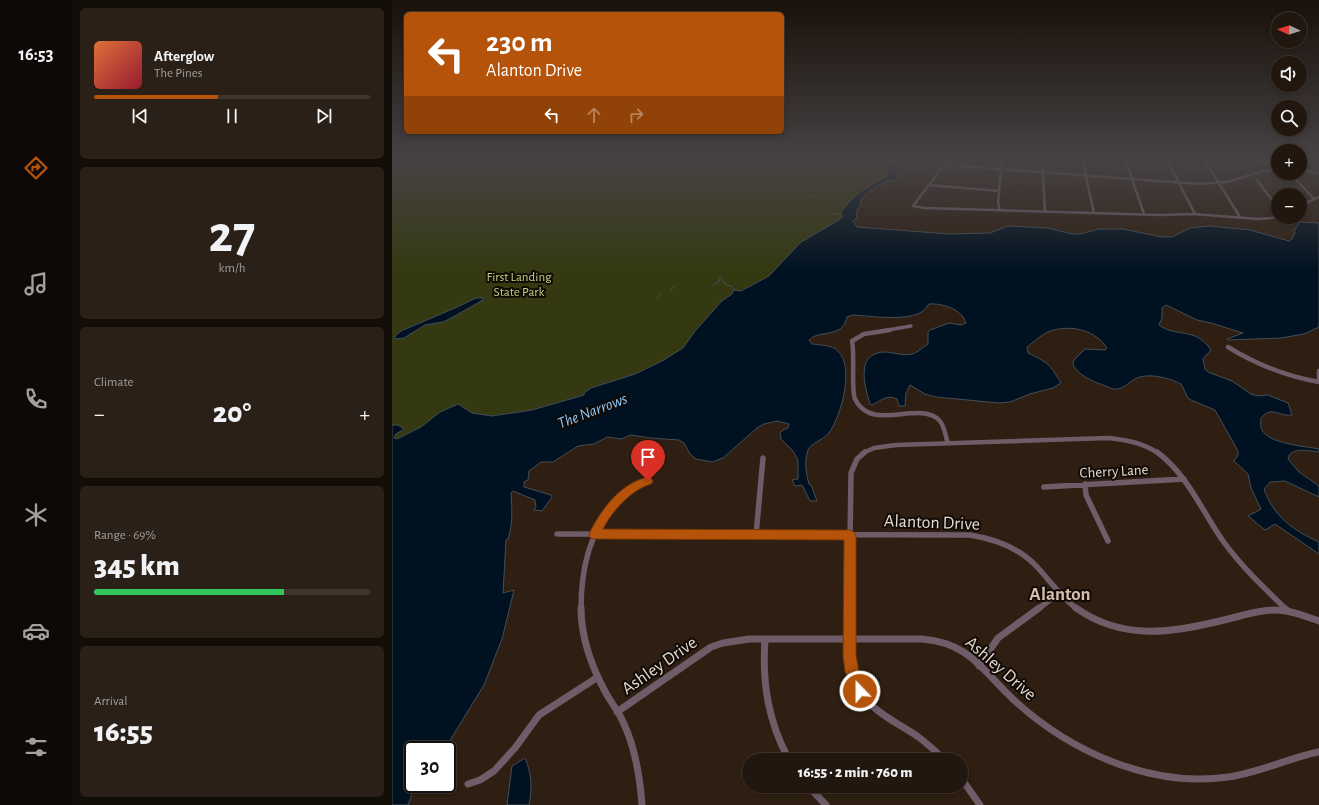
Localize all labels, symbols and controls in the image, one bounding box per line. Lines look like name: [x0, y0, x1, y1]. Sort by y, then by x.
north arrow: [1271, 12, 1307, 48]
map controls: [1271, 12, 1307, 224]
icon: left: [420, 28, 472, 80]
text: 230 m: [486, 29, 553, 57]
text: 16:53: [19, 46, 53, 64]
text: Afterglow: [154, 49, 214, 64]
button: sound: [1271, 56, 1307, 92]
text: Alanton Drive: [486, 62, 582, 80]
text: The Pines: [154, 67, 203, 80]
button: search: [1271, 100, 1307, 136]
icon: left: [541, 104, 563, 126]
icon: ahead: [583, 104, 605, 126]
icon: right: [625, 104, 647, 126]
icon: previous: [129, 105, 151, 127]
icon: pause: [221, 105, 243, 127]
icon: next: [313, 105, 335, 127]
button: +: [1271, 144, 1307, 180]
icon: directions: [22, 154, 50, 182]
button: −: [1271, 188, 1307, 224]
text: 27: [209, 209, 255, 261]
text: km/h: [219, 262, 245, 275]
icon: music: [22, 270, 50, 298]
park label: First Landing State Park: [486, 271, 552, 299]
text: Climate: [94, 376, 133, 389]
icon: phone: [22, 385, 50, 413]
water label: The Narrows: [555, 390, 629, 432]
text: 20°: [213, 398, 251, 428]
text: −: [94, 403, 105, 425]
text: +: [359, 403, 370, 425]
pin: [631, 440, 665, 481]
icon: arrive: [637, 446, 659, 468]
street label: Cherry Lane: [1079, 462, 1149, 481]
icon: climate: [22, 501, 50, 529]
street label: Alanton Drive: [884, 512, 980, 534]
text: Range · 69%: [94, 529, 156, 542]
text: 345 km: [94, 551, 180, 581]
district label: Alanton: [1029, 585, 1091, 604]
icon: car: [22, 617, 50, 645]
street label: Ashley Drive: [619, 633, 700, 698]
street label: Ashley Drive: [962, 633, 1039, 704]
position arrow: [839, 670, 881, 712]
text: Arrival: [94, 695, 127, 708]
text: 16:55: [94, 717, 153, 747]
icon: filters: [22, 733, 50, 761]
speed limit sign: 30: [404, 741, 456, 793]
text: 16:55 · 2 min · 760 m: [798, 765, 912, 780]

